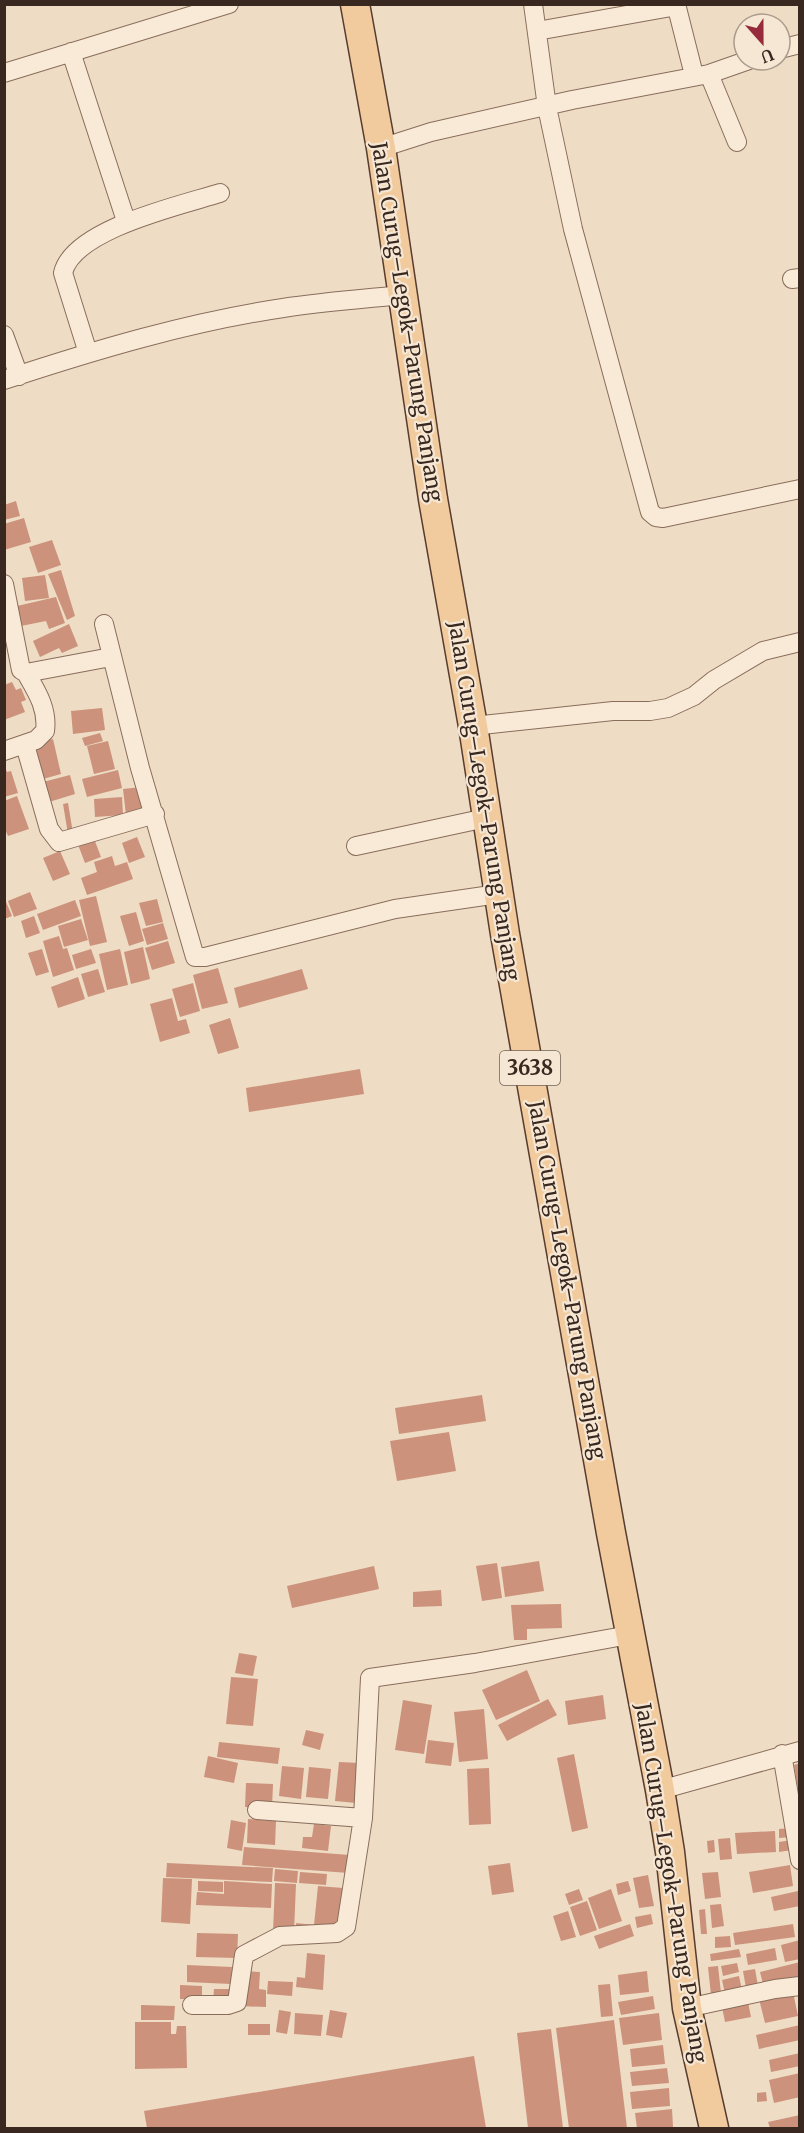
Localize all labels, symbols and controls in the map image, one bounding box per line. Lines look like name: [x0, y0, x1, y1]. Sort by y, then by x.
north arrow: [732, 12, 792, 72]
text: U: [758, 45, 777, 68]
street label: Jalan Curug–Legok–Parung Panjang: [366, 139, 449, 504]
street label: Jalan Curug–Legok–Parung Panjang: [443, 618, 526, 983]
road number: 3638: [500, 1051, 560, 1085]
street label: Jalan Curug–Legok–Parung Panjang: [522, 1097, 612, 1462]
street label: Jalan Curug–Legok–Parung Panjang: [630, 1700, 713, 2065]

